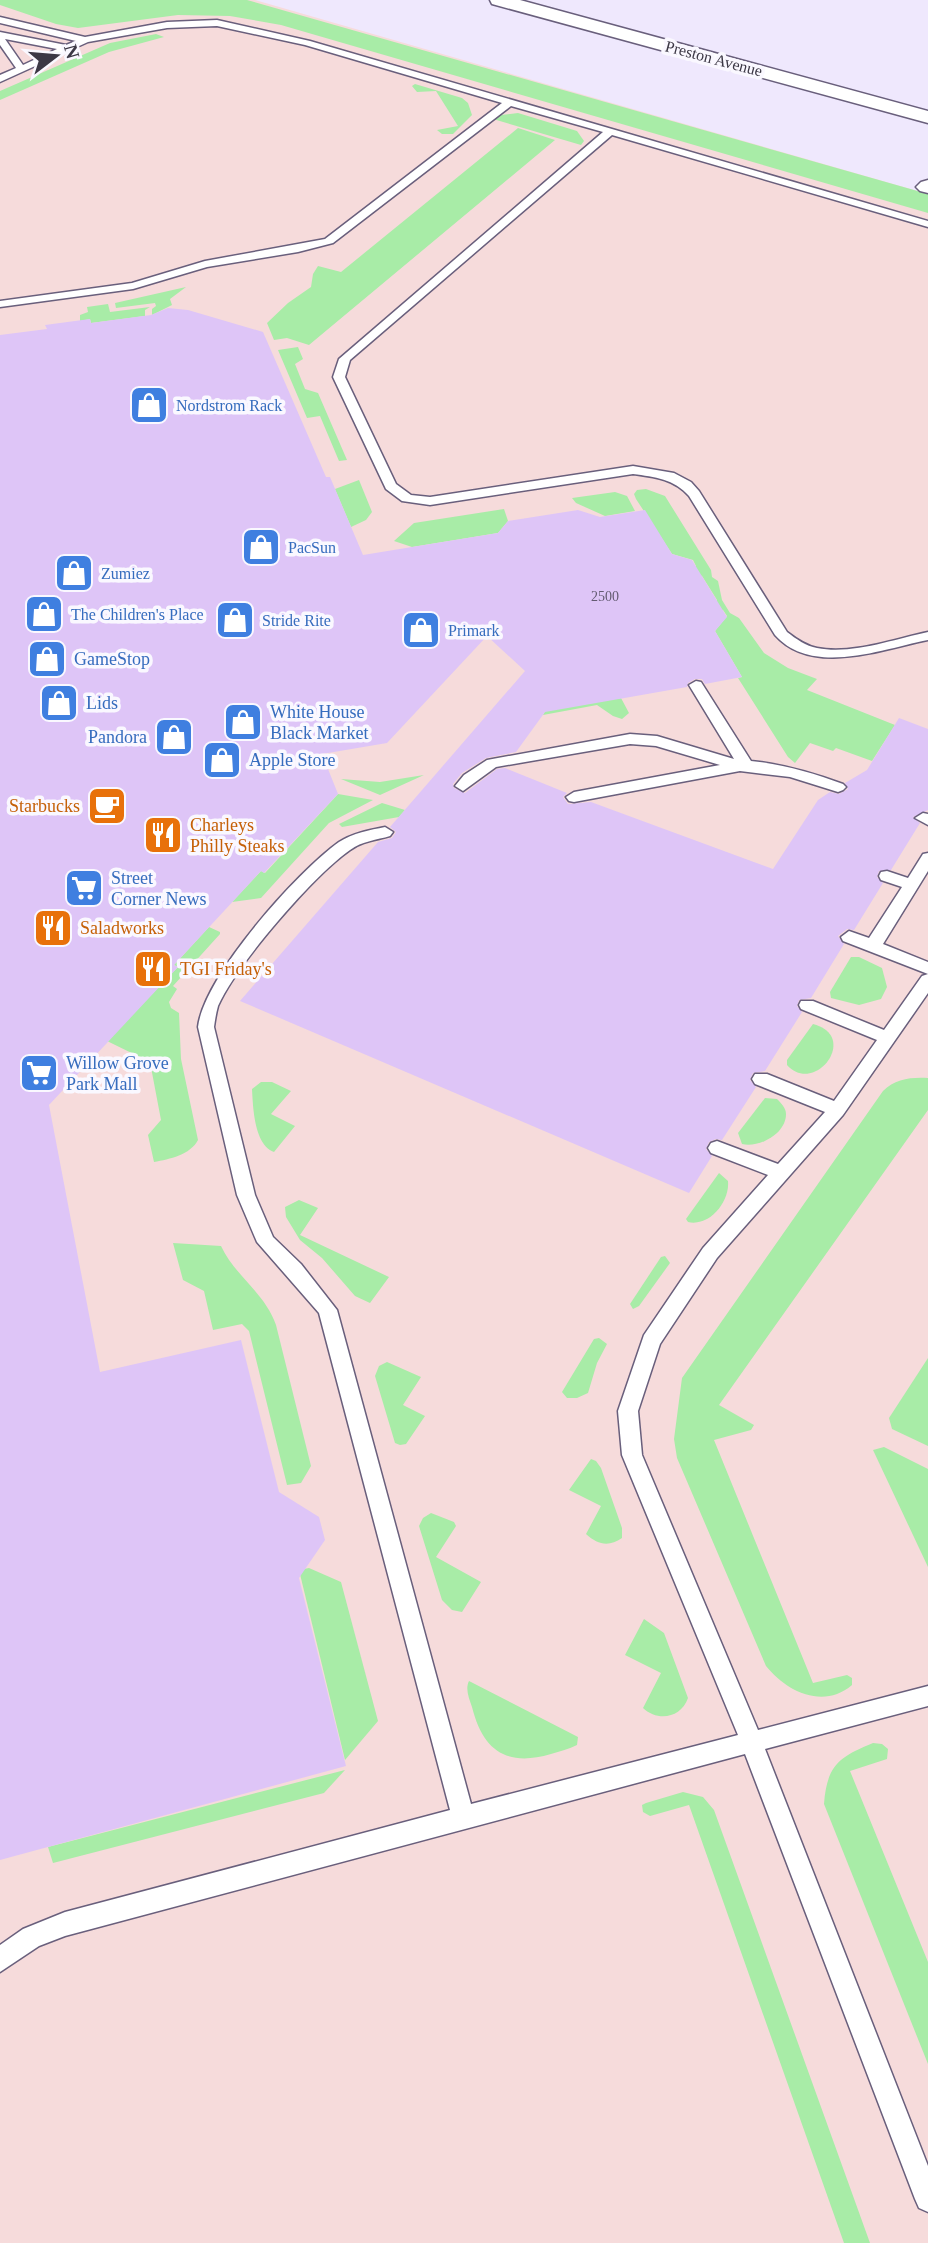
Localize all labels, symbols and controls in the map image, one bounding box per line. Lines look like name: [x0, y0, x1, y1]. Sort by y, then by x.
north arrow: [21, 21, 91, 91]
street label: Preston Avenue: [664, 37, 764, 80]
text: N: [60, 42, 84, 61]
shop icon: Nordstrom Rack: [128, 384, 170, 426]
place label: Nordstrom Rack: [176, 397, 282, 414]
shop icon: PacSun: [240, 526, 282, 568]
place label: PacSun: [288, 539, 336, 556]
shop icon: Zumiez: [53, 552, 95, 594]
place label: Zumiez: [101, 565, 150, 582]
house number: 2500: [591, 589, 619, 604]
shop icon: The Children's Place: [23, 593, 65, 635]
shop icon: Stride Rite: [214, 599, 256, 641]
place label: The Children's Place: [71, 606, 204, 623]
shop icon: Primark: [400, 609, 442, 651]
place label: Stride Rite: [262, 612, 331, 629]
place label: Primark: [448, 622, 500, 639]
shop icon: GameStop: [26, 638, 68, 680]
place label: GameStop: [74, 649, 150, 669]
shop icon: Lids: [38, 682, 80, 724]
place label: Lids: [86, 693, 118, 713]
shop icon: White House Black Market: [222, 701, 264, 743]
place label: White House Black Market: [270, 702, 368, 743]
shop icon: Pandora: [153, 716, 195, 758]
place label: Pandora: [88, 727, 147, 747]
shop icon: Apple Store: [201, 739, 243, 781]
place label: Apple Store: [249, 750, 335, 770]
cafe icon: Starbucks: [86, 785, 128, 827]
place label: Starbucks: [9, 796, 80, 816]
restaurant icon: Charleys Philly Steaks: [142, 814, 184, 856]
place label: Charleys Philly Steaks: [190, 815, 285, 856]
supermarket icon: Street Corner News: [63, 867, 105, 909]
place label: Street Corner News: [111, 868, 206, 909]
restaurant icon: Saladworks: [32, 907, 74, 949]
place label: Saladworks: [80, 918, 164, 938]
restaurant icon: TGI Friday's: [132, 948, 174, 990]
place label: TGI Friday's: [180, 959, 272, 979]
supermarket icon: Willow Grove Park Mall: [18, 1052, 60, 1094]
place label: Willow Grove Park Mall: [66, 1053, 169, 1094]

